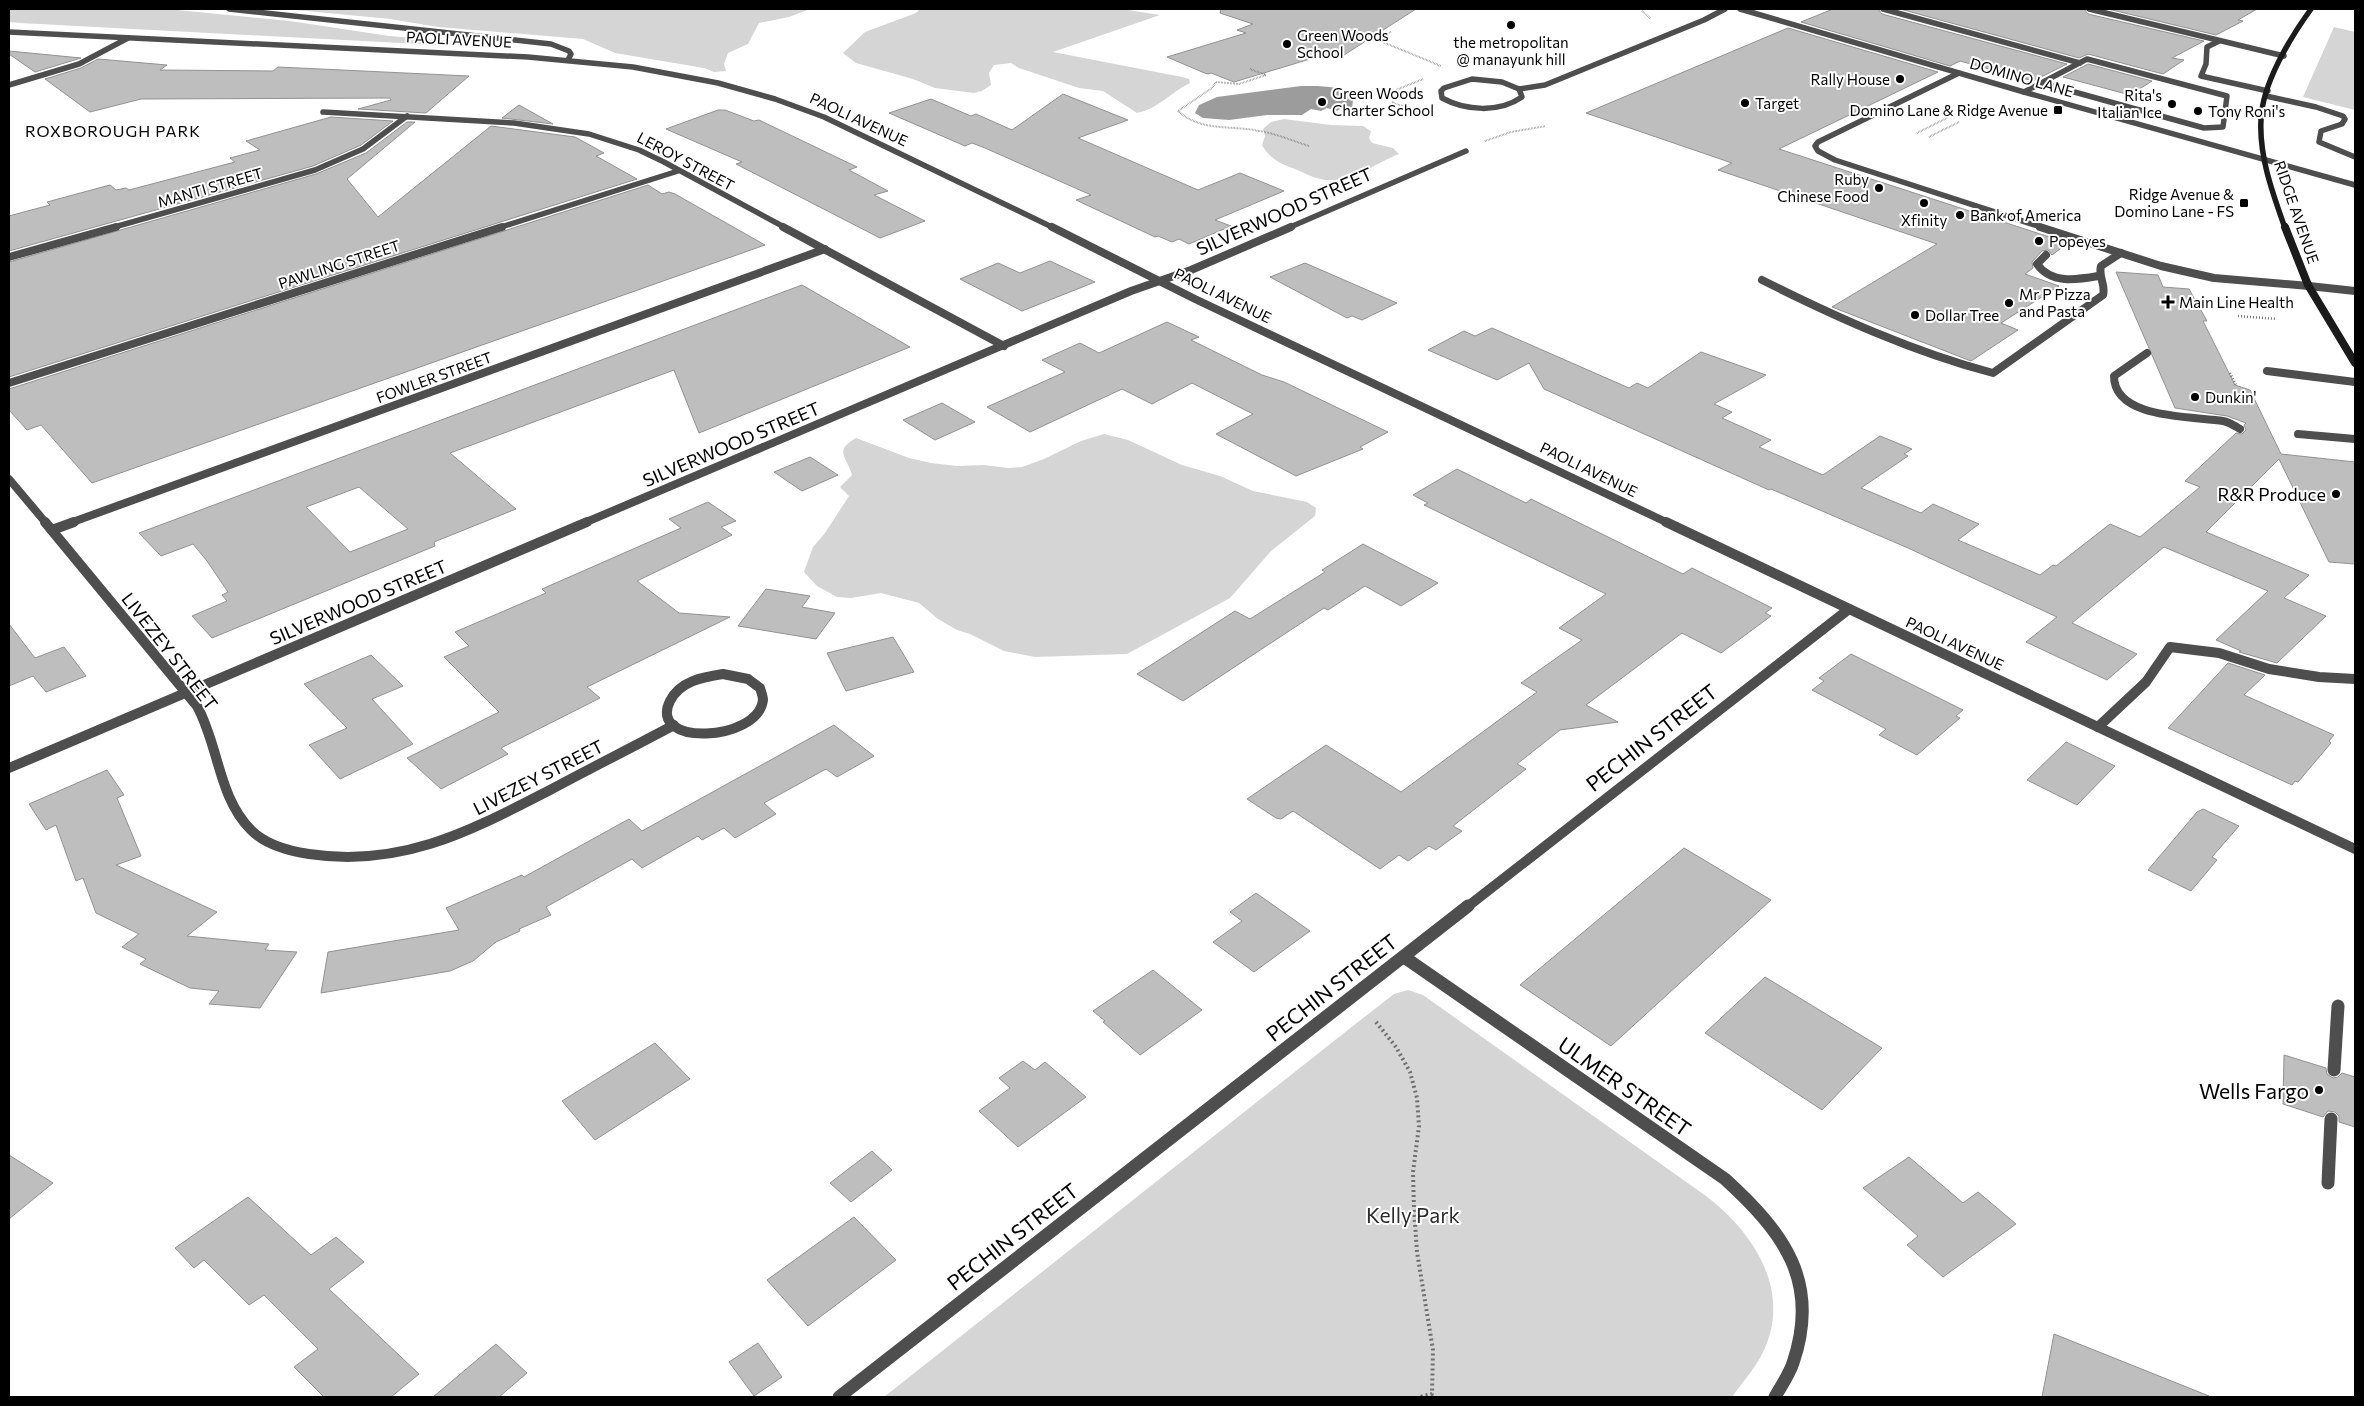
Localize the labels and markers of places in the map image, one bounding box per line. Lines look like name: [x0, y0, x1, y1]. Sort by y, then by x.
marker: the metropolitan @ manayunk hill: [1505, 19, 1517, 31]
place label: Green Woods School: [1297, 26, 1389, 61]
place label: the metropolitan @ manayunk hill: [1453, 33, 1569, 68]
marker: Green Woods School: [1281, 38, 1293, 50]
place label: Rally House: [1811, 70, 1890, 88]
marker: Rally House: [1894, 73, 1906, 85]
place label: Green Woods Charter School: [1332, 84, 1434, 119]
place label: Rita's Italian Ice: [2097, 86, 2162, 121]
place label: Target: [1755, 94, 1799, 112]
marker: Green Woods Charter School: [1316, 96, 1328, 108]
marker: Target: [1739, 97, 1751, 109]
marker: Rita's Italian Ice: [2166, 98, 2178, 110]
place label: Domino Lane & Ridge Avenue: [1850, 101, 2048, 119]
place label: Tony Roni's: [2208, 102, 2285, 120]
marker: Domino Lane & Ridge Avenue: [2052, 104, 2064, 116]
marker: Tony Roni's: [2192, 105, 2204, 117]
place label: Ruby Chinese Food: [1777, 170, 1869, 205]
marker: Ruby Chinese Food: [1873, 182, 1885, 194]
place label: Ridge Avenue & Domino Lane - FS: [2114, 185, 2234, 220]
marker: Xfinity: [1918, 197, 1930, 209]
marker: Ridge Avenue & Domino Lane - FS: [2238, 197, 2250, 209]
place label: Bank of America: [1970, 206, 2081, 224]
marker: Bank of America: [1954, 209, 1966, 221]
place label: Xfinity: [1901, 211, 1947, 229]
place label: Popeyes: [2049, 232, 2106, 250]
marker: Popeyes: [2033, 235, 2045, 247]
place label: Mr P Pizza and Pasta: [2019, 285, 2091, 320]
place label: Main Line Health: [2179, 293, 2294, 311]
marker: Main Line Health: [2161, 295, 2175, 309]
marker: Mr P Pizza and Pasta: [2003, 297, 2015, 309]
place label: Dollar Tree: [1925, 306, 1999, 324]
marker: Dollar Tree: [1909, 309, 1921, 321]
place label: Dunkin': [2205, 388, 2257, 406]
marker: Dunkin': [2189, 391, 2201, 403]
place label: R&R Produce: [2217, 483, 2326, 505]
marker: R&R Produce: [2330, 488, 2342, 500]
place label: Wells Fargo: [2199, 1078, 2309, 1103]
marker: Wells Fargo: [2313, 1084, 2325, 1096]

